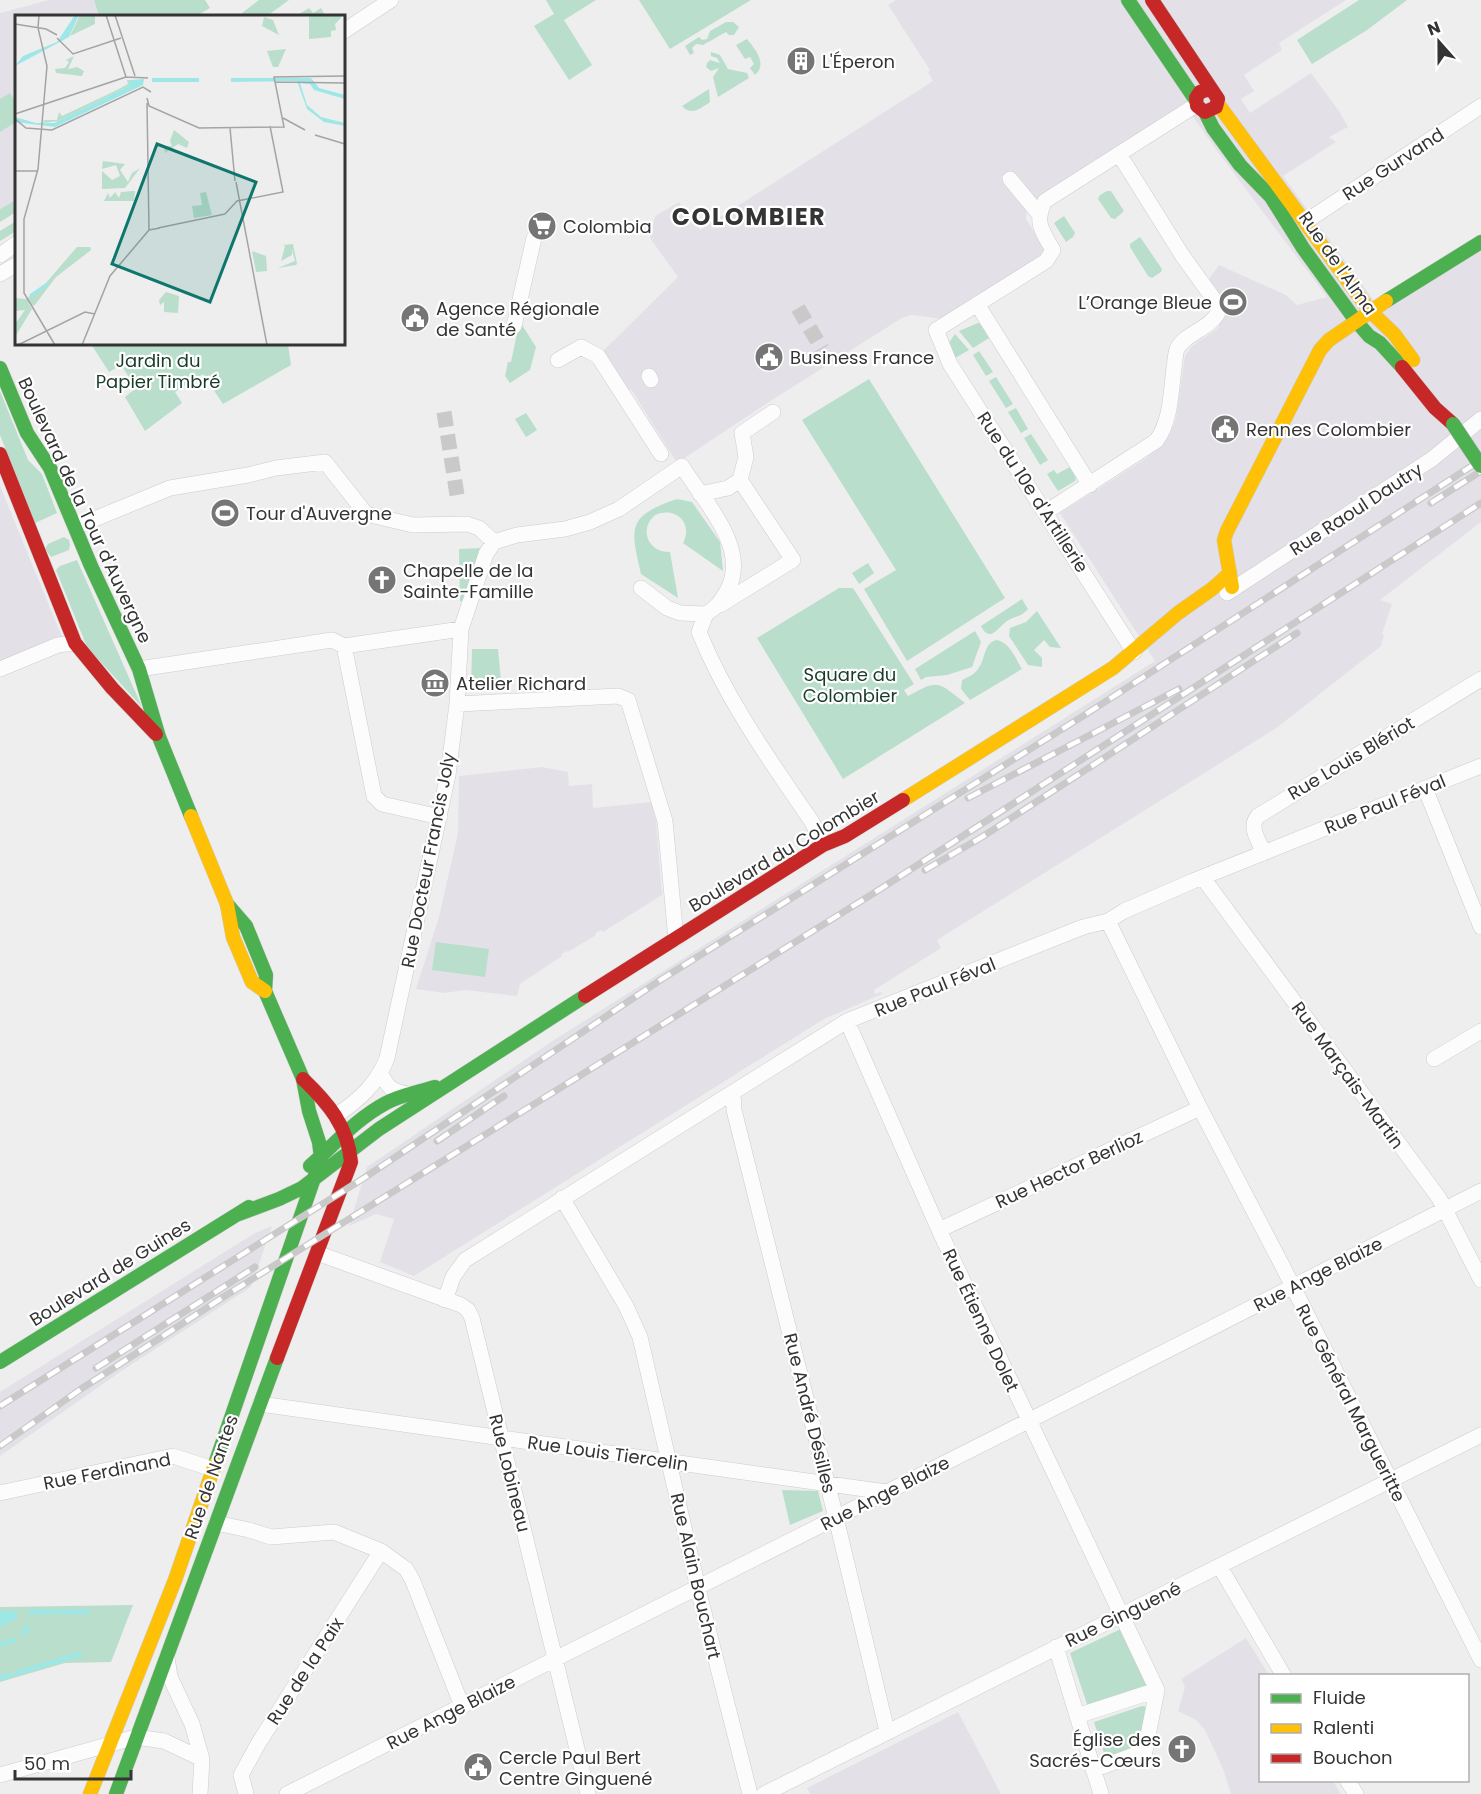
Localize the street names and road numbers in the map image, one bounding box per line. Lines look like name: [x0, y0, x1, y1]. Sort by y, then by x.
street label: Rue Gurvand: [1337, 122, 1449, 206]
street label: Rue de l'Alma: [1293, 206, 1383, 320]
street label: Boulevard de la Tour d'Auvergne: [12, 373, 158, 647]
street label: Rue du 10e d'Artillerie: [972, 407, 1094, 577]
street label: Rue Raoul Dautry: [1285, 457, 1427, 561]
street label: Rue Louis Blériot: [1283, 710, 1419, 806]
street label: Rue Docteur Francis Joly: [395, 750, 461, 970]
street label: Rue Paul Féval: [1321, 768, 1449, 840]
street label: Boulevard du Colombier: [684, 784, 884, 918]
street label: Rue Paul Féval: [871, 951, 999, 1023]
street label: Rue Marçais-Martin: [1286, 996, 1410, 1154]
street label: Rue Hector Berlioz: [991, 1124, 1147, 1214]
street label: Boulevard de Guines: [25, 1212, 195, 1332]
street label: Rue Ange Blaize: [1249, 1231, 1387, 1317]
street label: Rue Étienne Dolet: [937, 1244, 1025, 1396]
street label: Rue Général Margueritte: [1290, 1300, 1412, 1506]
street label: Rue André Désilles: [778, 1330, 842, 1496]
street label: Rue de Nantes: [178, 1411, 244, 1543]
street label: Rue Lobineau: [483, 1411, 537, 1535]
street label: Rue Louis Tiercelin: [526, 1429, 690, 1477]
street label: Rue Ferdinand: [41, 1446, 173, 1496]
street label: Rue Ange Blaize: [816, 1450, 954, 1536]
street label: Rue Alain Bouchart: [665, 1490, 727, 1662]
street label: Rue Ginguené: [1061, 1575, 1185, 1653]
street label: Rue de la Paix: [261, 1612, 349, 1730]
street label: Rue Ange Blaize: [382, 1669, 520, 1755]

